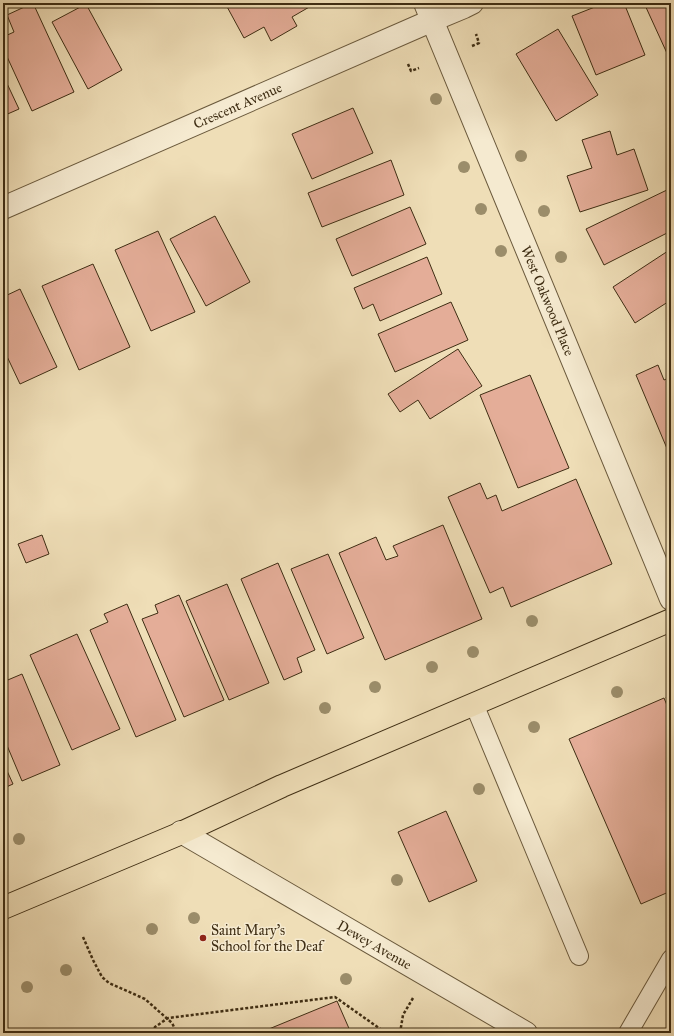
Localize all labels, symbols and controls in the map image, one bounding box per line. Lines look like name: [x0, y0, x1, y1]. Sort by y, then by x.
street label: Crescent Avenue: [191, 79, 285, 132]
street label: West Oakwood Place: [518, 243, 578, 358]
street label: Dewey Avenue: [334, 916, 415, 973]
place label: Saint Mary's School for the Deaf: [211, 922, 325, 955]
marker: Saint Mary's School for the Deaf: [198, 933, 208, 943]

